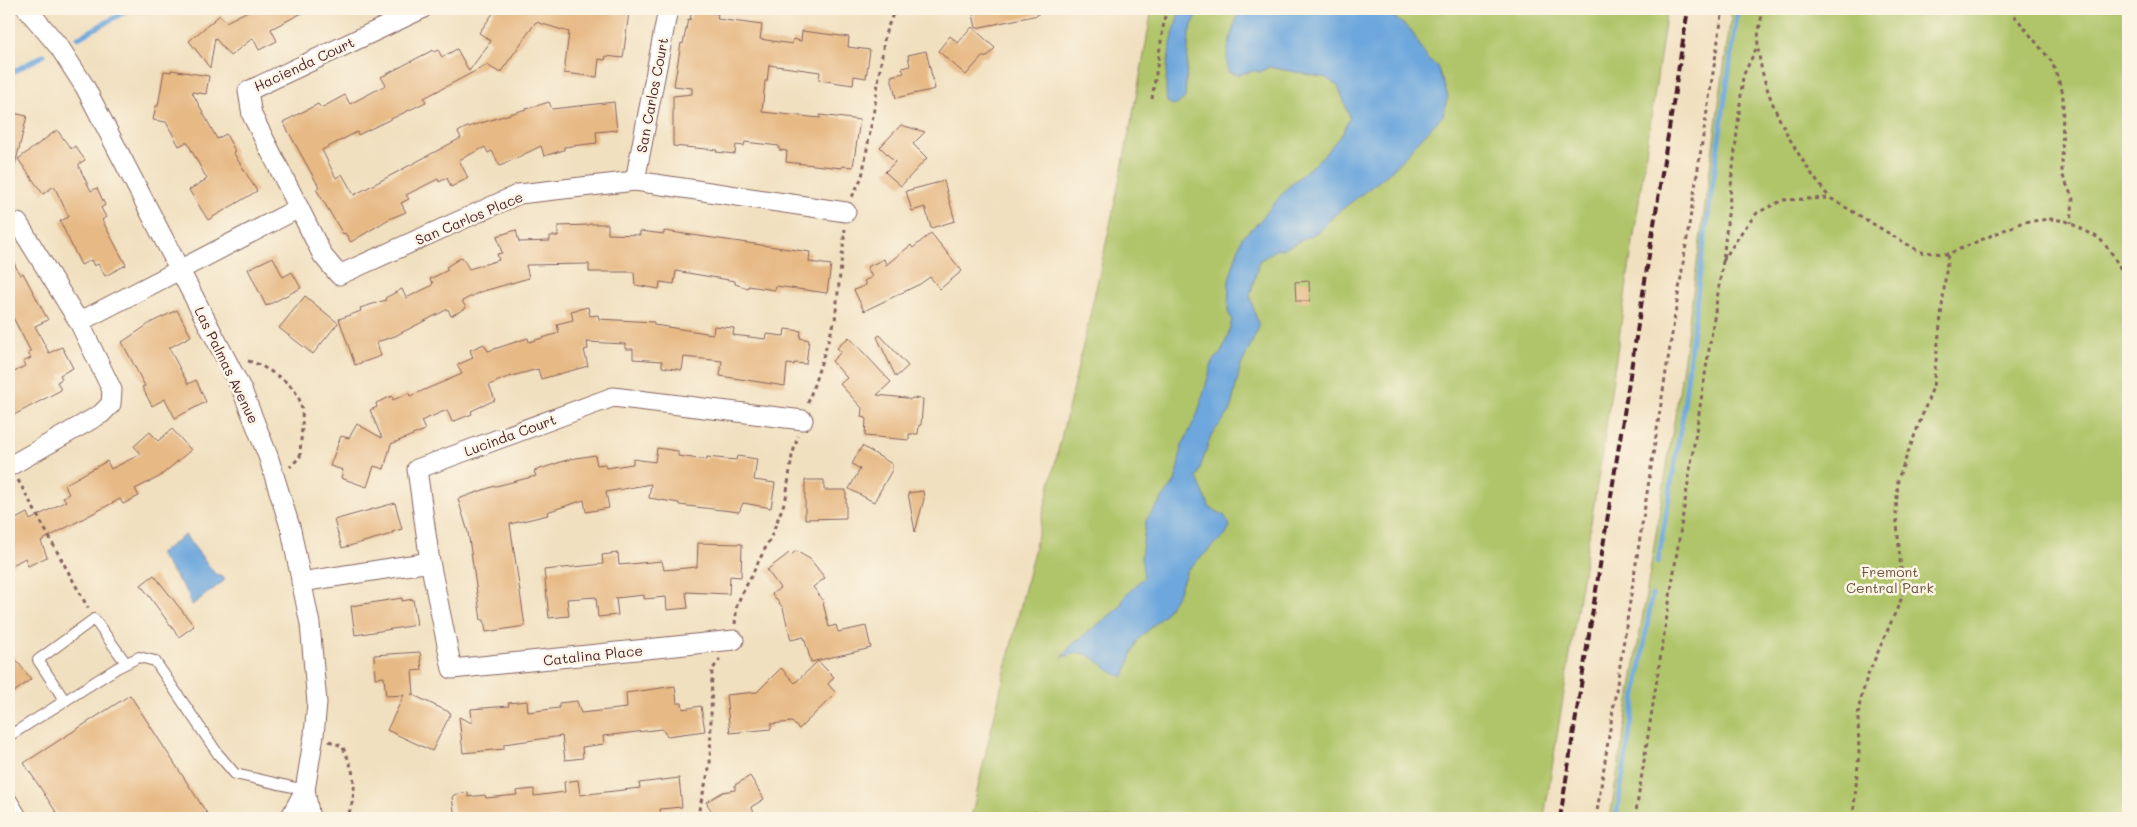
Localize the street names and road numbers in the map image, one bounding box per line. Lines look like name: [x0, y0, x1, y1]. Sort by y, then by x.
street label: Hacienda Court: [251, 32, 357, 96]
street label: San Carlos Court: [632, 36, 672, 154]
street label: San Carlos Place: [412, 187, 526, 249]
street label: Las Palmas Avenue: [190, 303, 264, 427]
street label: Lucinda Court: [461, 410, 559, 460]
street label: Catalina Place: [542, 640, 644, 670]

